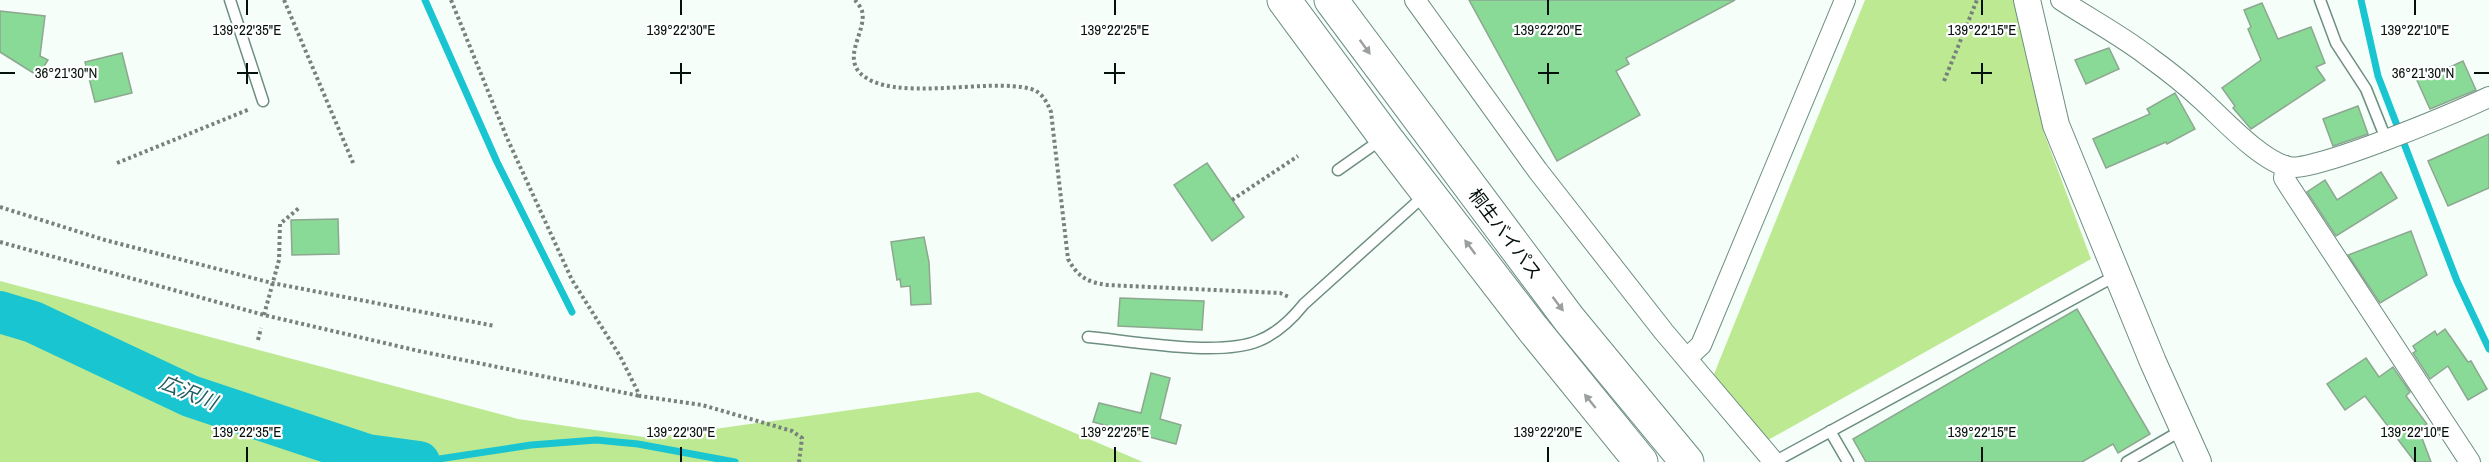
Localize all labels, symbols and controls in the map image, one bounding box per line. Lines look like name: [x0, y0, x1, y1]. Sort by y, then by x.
text: 139°22'35"E: [213, 19, 281, 40]
text: 139°22'30"E: [647, 19, 715, 40]
text: 139°22'25"E: [1081, 19, 1149, 40]
text: 139°22'20"E: [1514, 19, 1582, 40]
text: 139°22'15"E: [1948, 19, 2016, 40]
text: 139°22'10"E: [2381, 19, 2449, 40]
one-way arrow: [1359, 39, 1371, 55]
text: 36°21'30"N: [35, 62, 97, 83]
text: 36°21'30"N: [2392, 62, 2454, 83]
street label: 桐生バイパス: [1463, 183, 1548, 284]
one-way arrow: [1464, 239, 1476, 255]
one-way arrow: [1551, 297, 1563, 312]
water label: 広沢川: [155, 368, 223, 416]
one-way arrow: [1584, 393, 1597, 409]
text: 139°22'35"E: [213, 421, 281, 442]
text: 139°22'30"E: [647, 421, 715, 442]
text: 139°22'25"E: [1081, 421, 1149, 442]
text: 139°22'20"E: [1514, 421, 1582, 442]
text: 139°22'15"E: [1948, 421, 2016, 442]
text: 139°22'10"E: [2381, 421, 2449, 442]

